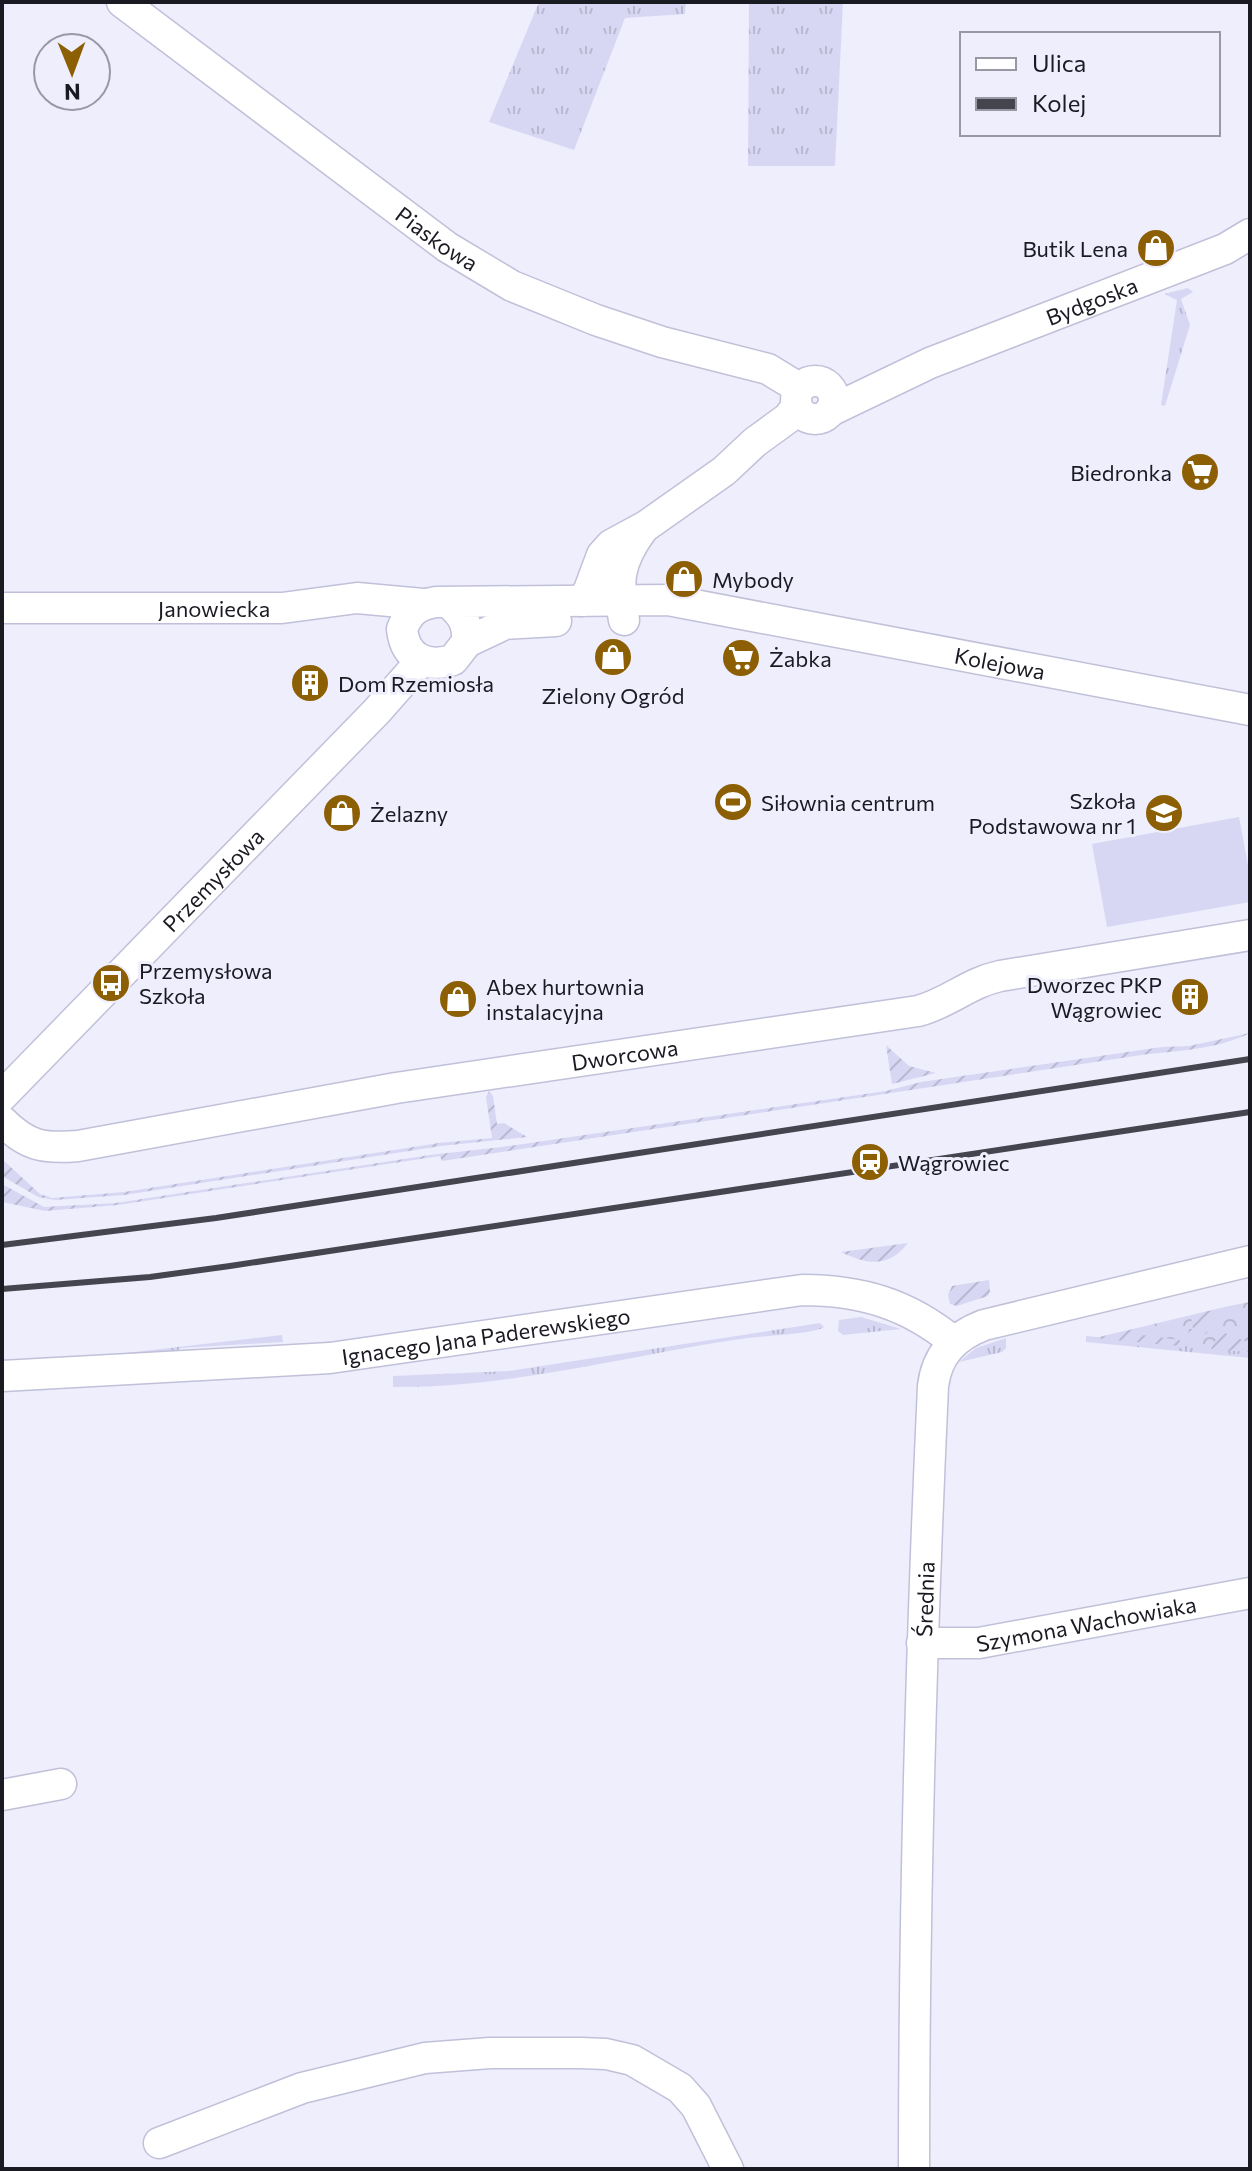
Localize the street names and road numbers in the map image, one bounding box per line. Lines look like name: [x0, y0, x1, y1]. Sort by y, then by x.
street label: Piaskowa: [391, 200, 483, 276]
street label: Bydgoska: [1042, 271, 1141, 331]
street label: Janowiecka: [158, 595, 270, 622]
street label: Kolejowa: [952, 641, 1047, 685]
street label: Przemysłowa: [156, 822, 269, 937]
street label: Dworcowa: [569, 1033, 680, 1075]
street label: Ignacego Jana Paderewskiego: [340, 1301, 632, 1370]
street label: Średnia: [910, 1561, 939, 1637]
street label: Szymona Wachowiaka: [974, 1590, 1198, 1657]

